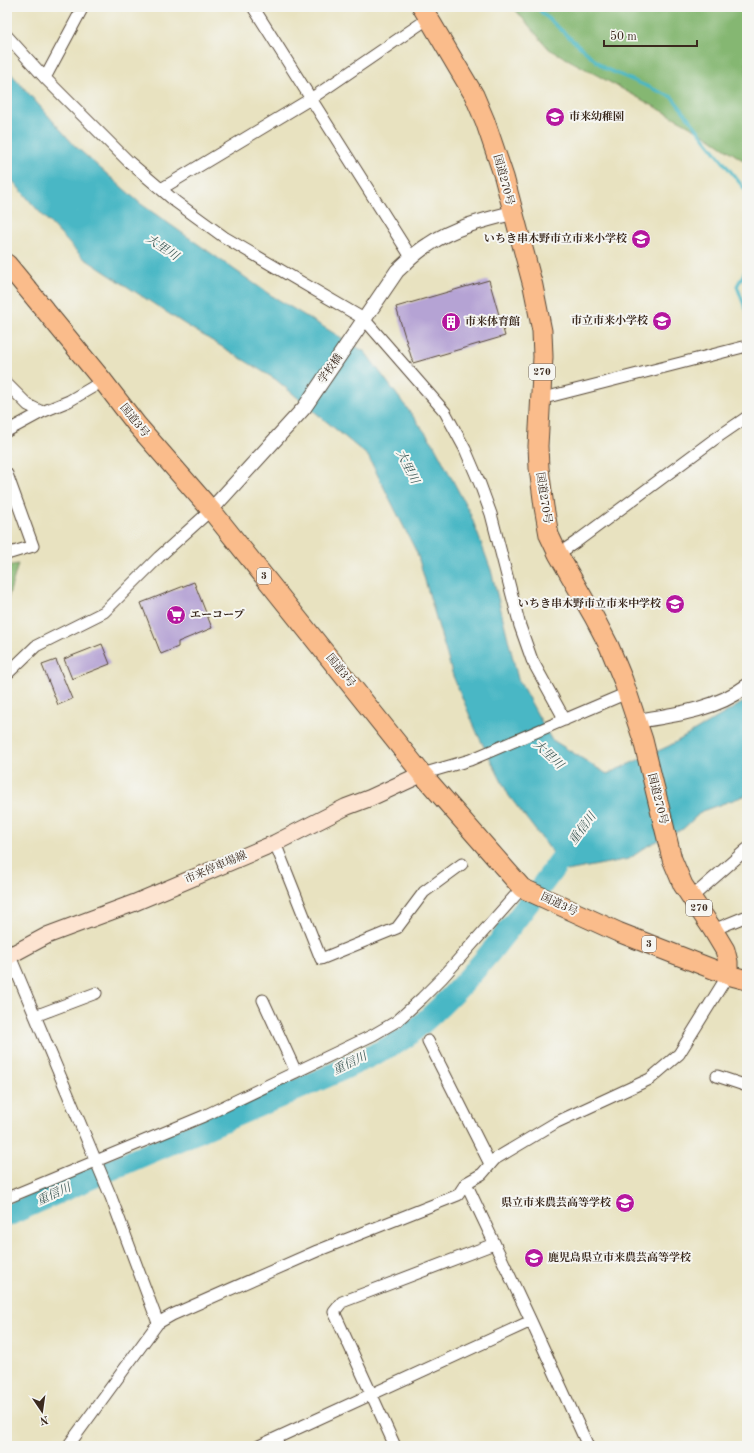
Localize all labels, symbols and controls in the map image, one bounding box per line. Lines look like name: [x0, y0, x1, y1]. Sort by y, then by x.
scale bar: [604, 22, 697, 48]
text: 50 m: [610, 30, 637, 43]
school or university icon: 市来幼稚園: [544, 106, 566, 128]
place label: 市来幼稚園: [569, 110, 624, 123]
street label: 国道270号: [491, 153, 517, 207]
school or university icon: いちき串木野市立市来小学校: [630, 228, 652, 250]
water label: 大里川: [144, 231, 183, 264]
place label: いちき串木野市立市来小学校: [484, 232, 627, 245]
school or university icon: 市立市来小学校: [651, 310, 673, 332]
building icon: 市来体育館: [440, 311, 462, 333]
place label: 市立市来小学校: [571, 314, 648, 327]
place label: 市来体育館: [465, 315, 520, 328]
street label: 学校橋: [315, 351, 345, 386]
road number: 270: [529, 364, 555, 380]
street label: 国道3号: [117, 401, 152, 440]
water label: 大里川: [393, 447, 423, 488]
street label: 国道270号: [533, 471, 554, 525]
road number: 3: [257, 568, 271, 584]
school or university icon: いちき串木野市立市来中学校: [664, 593, 686, 615]
place label: いちき串木野市立市来中学校: [518, 597, 661, 610]
supermarket icon: エーコープ: [165, 604, 187, 626]
place label: エーコープ: [190, 609, 244, 621]
street label: 国道3号: [323, 651, 358, 690]
water label: 大里川: [531, 737, 568, 773]
street label: 国道270号: [645, 772, 671, 826]
water label: 重信川: [566, 808, 600, 847]
street label: 市来停車場線: [183, 848, 249, 886]
street label: 国道3号: [539, 890, 580, 918]
road number: 270: [686, 900, 712, 916]
road number: 3: [642, 936, 656, 952]
water label: 重信川: [330, 1048, 371, 1077]
water label: 重信川: [34, 1179, 75, 1208]
school or university icon: 県立市来農芸高等学校: [614, 1192, 636, 1214]
place label: 県立市来農芸高等学校: [501, 1196, 611, 1209]
school or university icon: 鹿児島県立市来農芸高等学校: [523, 1247, 545, 1269]
place label: 鹿児島県立市来農芸高等学校: [548, 1251, 691, 1264]
north arrow: [22, 1391, 62, 1431]
text: N: [38, 1413, 49, 1426]

